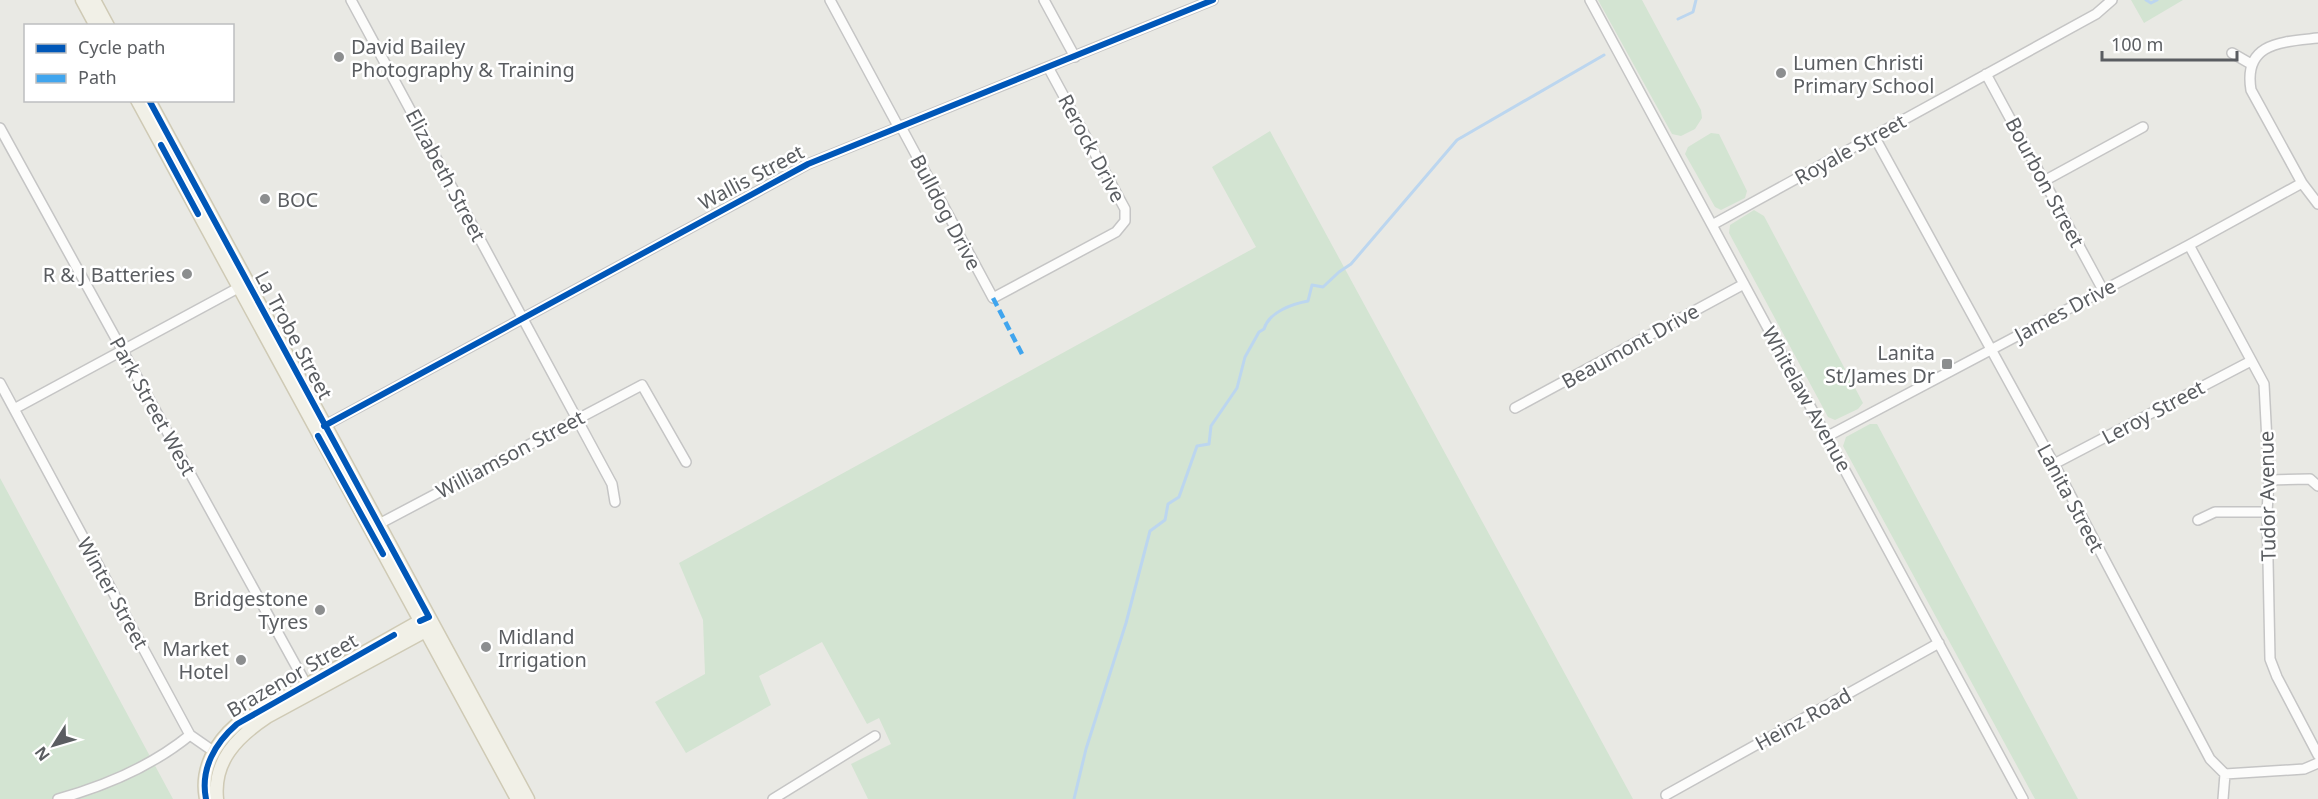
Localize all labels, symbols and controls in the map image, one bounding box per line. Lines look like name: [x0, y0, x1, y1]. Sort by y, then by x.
legend: [24, 24, 234, 102]
scale bar: [2102, 24, 2237, 62]
text: 100 m: [2111, 32, 2163, 56]
place label: David Bailey Photography & Training: [351, 33, 575, 83]
text: Cycle path: [78, 35, 165, 59]
place label: Lumen Christi Primary School: [1793, 49, 1934, 99]
marker: David Bailey Photography & Training: [332, 50, 346, 64]
text: Path: [78, 65, 117, 89]
marker: Lumen Christi Primary School: [1774, 66, 1788, 80]
street label: Rerock Drive: [1052, 89, 1132, 207]
street label: Elizabeth Street: [400, 104, 492, 246]
street label: Royale Street: [1790, 107, 1910, 191]
street label: Bourbon Street: [1999, 112, 2091, 252]
street label: Wallis Street: [694, 138, 808, 216]
street label: Bulldog Drive: [904, 150, 988, 274]
place label: BOC: [277, 186, 319, 213]
marker: BOC: [258, 192, 272, 206]
place label: R & J Batteries: [43, 261, 175, 288]
street label: La Trobe Street: [249, 266, 339, 404]
marker: R & J Batteries: [180, 267, 194, 281]
street label: James Drive: [2008, 272, 2120, 349]
street label: Beaumont Drive: [1557, 297, 1703, 395]
street label: Whitelaw Avenue: [1756, 322, 1858, 476]
street label: Park Street West: [104, 332, 202, 480]
place label: Lanita St/James Dr: [1825, 339, 1935, 389]
marker: Lanita St/James Dr: [1940, 357, 1954, 371]
street label: Leroy Street: [2097, 374, 2209, 450]
street label: Williamson Street: [431, 404, 589, 504]
street label: Tudor Avenue: [2252, 430, 2282, 562]
street label: Lanita Street: [2031, 439, 2111, 557]
street label: Winter Street: [71, 532, 155, 654]
place label: Bridgestone Tyres: [193, 585, 308, 635]
marker: Bridgestone Tyres: [313, 603, 327, 617]
place label: Midland Irrigation: [498, 623, 587, 673]
street label: Brazenor Street: [222, 627, 362, 723]
place label: Market Hotel: [162, 635, 229, 685]
marker: Midland Irrigation: [479, 640, 493, 654]
marker: Market Hotel: [234, 653, 248, 667]
street label: Heinz Road: [1750, 681, 1856, 757]
north arrow: [24, 715, 84, 775]
text: N: [29, 742, 55, 766]

